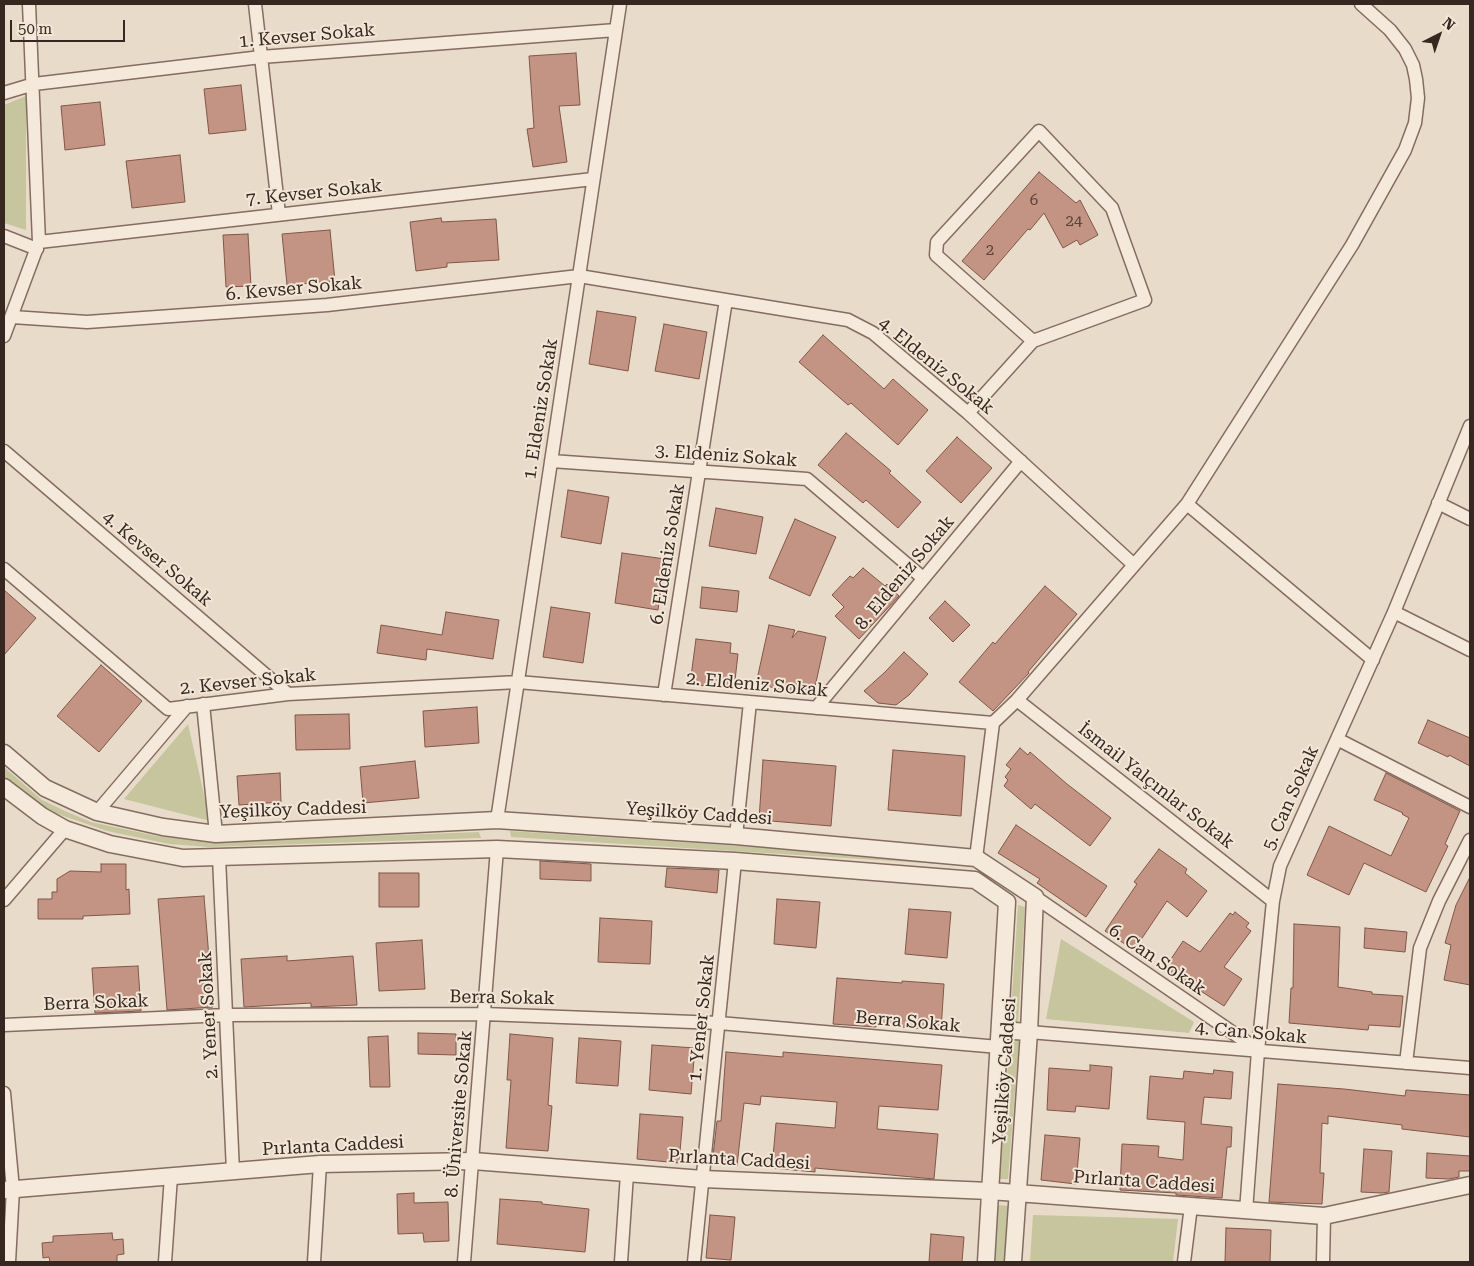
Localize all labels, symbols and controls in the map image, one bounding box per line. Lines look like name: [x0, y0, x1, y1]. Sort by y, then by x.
scale bar: [12, 10, 128, 42]
north arrow: [1414, 10, 1464, 60]
text: N: [1440, 14, 1458, 33]
street label: 1. Kevser Sokak: [238, 19, 376, 53]
text: 50 m: [18, 20, 52, 38]
street label: 7. Kevser Sokak: [245, 175, 383, 211]
house number: 6: [1030, 192, 1038, 210]
house number: 24: [1066, 213, 1082, 231]
house number: 2: [986, 242, 994, 260]
street label: 6. Kevser Sokak: [225, 272, 363, 306]
street label: 4. Eldeniz Sokak: [874, 313, 998, 419]
street label: 1. Eldeniz Sokak: [519, 337, 563, 481]
street label: 3. Eldeniz Sokak: [654, 440, 798, 472]
street label: 6. Eldeniz Sokak: [646, 482, 690, 626]
street label: 4. Kevser Sokak: [98, 507, 216, 611]
street label: 8. Eldeniz Sokak: [851, 511, 959, 635]
street label: 2. Kevser Sokak: [179, 664, 317, 700]
street label: 2. Eldeniz Sokak: [685, 668, 829, 702]
street label: İsmail Yalçınlar Sokak: [1074, 718, 1238, 854]
street label: 5. Can Sokak: [1258, 742, 1324, 854]
street label: Yeşilköy Caddesi: [219, 797, 367, 823]
street label: Yeşilköy Caddesi: [625, 798, 773, 830]
street label: 6. Can Sokak: [1104, 920, 1210, 1000]
street label: 2. Yener Sokak: [195, 951, 223, 1079]
street label: 1. Yener Sokak: [685, 953, 719, 1083]
street label: Berra Sokak: [449, 986, 555, 1010]
street label: Berra Sokak: [43, 990, 149, 1016]
street label: Yeşilköy Caddesi: [989, 997, 1021, 1145]
street label: Berra Sokak: [855, 1007, 961, 1037]
street label: 4. Can Sokak: [1194, 1017, 1308, 1049]
street label: 8. Üniversite Sokak: [441, 1029, 477, 1199]
street label: Pırlanta Caddesi: [261, 1131, 405, 1161]
street label: Pırlanta Caddesi: [667, 1145, 811, 1175]
street label: Pırlanta Caddesi: [1072, 1166, 1216, 1198]

